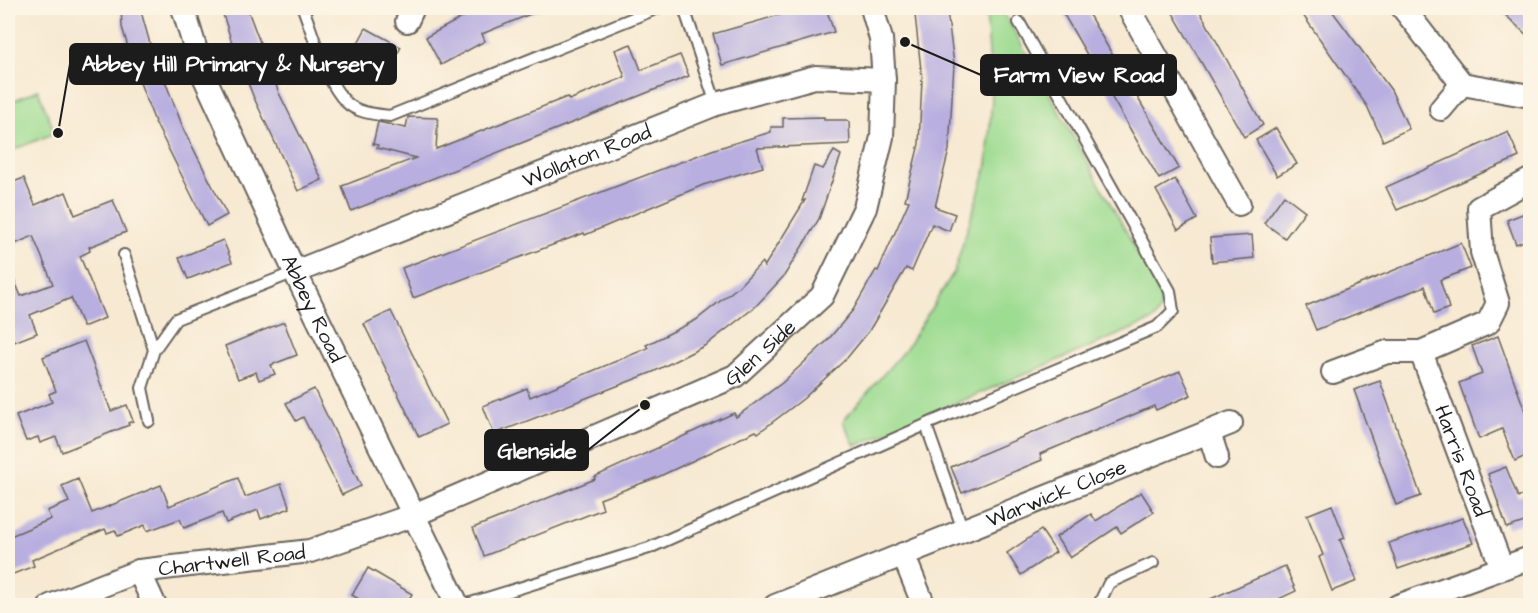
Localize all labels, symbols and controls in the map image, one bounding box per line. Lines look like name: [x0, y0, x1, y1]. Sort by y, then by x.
callout: Abbey Hill Primary & Nursery: [70, 44, 396, 84]
text: Abbey Hill Primary & Nursery: [82, 49, 385, 82]
callout: Farm View Road: [981, 55, 1176, 95]
text: Farm View Road: [994, 60, 1165, 91]
street label: Wollaton Road: [518, 117, 656, 195]
street label: Abbey Road: [274, 250, 351, 368]
street label: Glen Side: [721, 313, 802, 393]
street label: Harris Road: [1427, 401, 1495, 521]
callout: Glenside: [485, 430, 588, 470]
text: Glenside: [497, 436, 577, 467]
street label: Warwick Close: [982, 452, 1131, 535]
street label: Chartwell Road: [157, 538, 307, 584]

